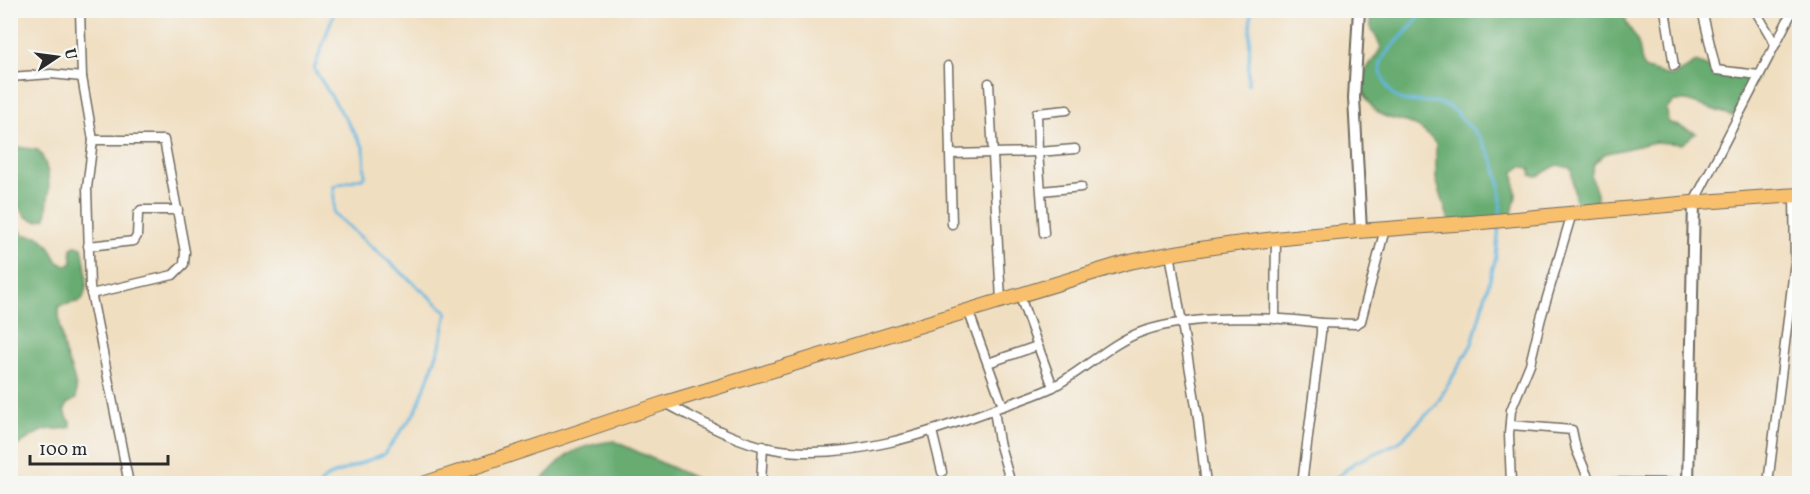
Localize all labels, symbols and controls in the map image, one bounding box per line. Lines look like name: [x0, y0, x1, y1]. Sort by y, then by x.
north arrow: [27, 27, 87, 87]
text: U: [58, 46, 82, 62]
scale bar: [30, 428, 168, 466]
text: 100 m: [39, 438, 88, 463]

